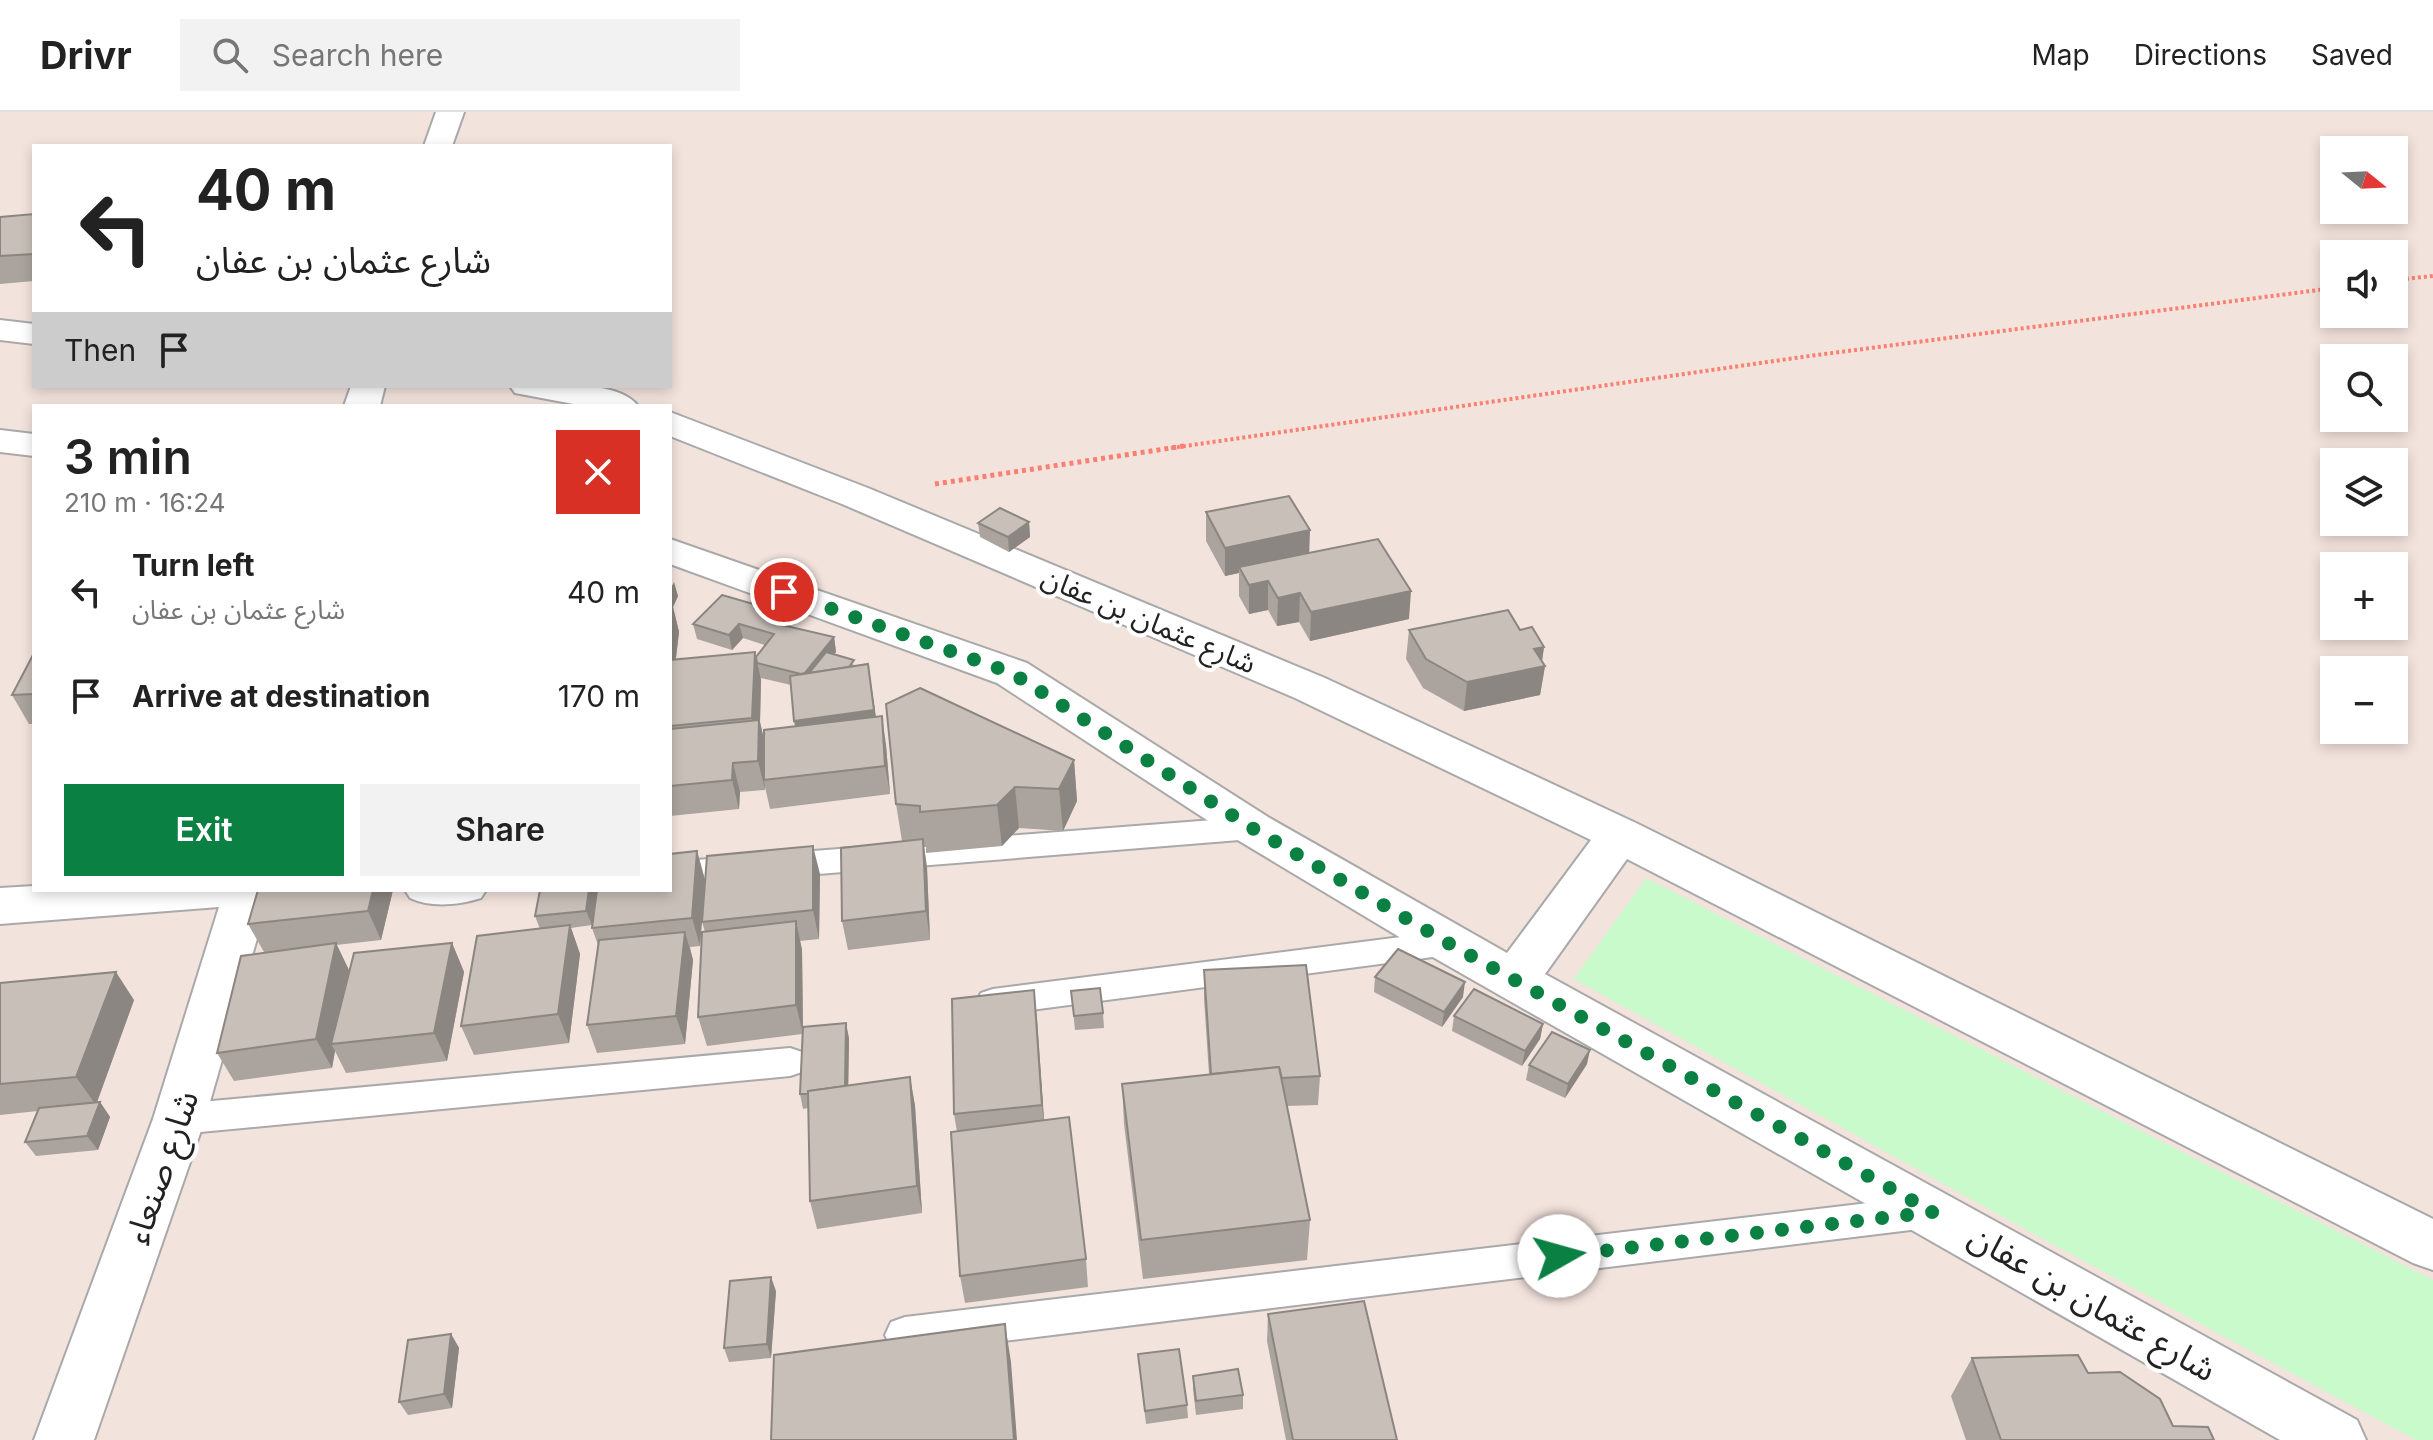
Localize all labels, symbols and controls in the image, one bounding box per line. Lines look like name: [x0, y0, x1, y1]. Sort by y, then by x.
search box: [180, 19, 740, 91]
text: Drivr: [40, 32, 132, 78]
icon: search: [208, 33, 252, 77]
text: Search here: [272, 37, 443, 73]
text: Map: [2031, 38, 2090, 72]
text: Directions: [2134, 38, 2267, 72]
text: Saved: [2311, 38, 2393, 72]
north arrow: [2320, 136, 2408, 224]
map controls: [2320, 136, 2408, 744]
text: 40 m: [196, 156, 336, 224]
icon: left: [64, 176, 168, 280]
text: شارع عثمان بن عفان: [196, 238, 491, 282]
button: sound: [2320, 240, 2408, 328]
icon: arrive: [152, 328, 196, 372]
text: Then: [64, 332, 136, 368]
button: search: [2320, 344, 2408, 432]
text: 3 min: [64, 427, 192, 486]
button: close: [556, 430, 640, 514]
button: layers: [2320, 448, 2408, 536]
text: 210 m · 16:24: [64, 487, 225, 518]
text: Turn left: [132, 547, 254, 583]
button: +: [2320, 552, 2408, 640]
pin: [750, 558, 818, 626]
street label: شارع عثمان بن عفان: [1035, 560, 1261, 684]
icon: left: [64, 570, 108, 614]
icon: arrive: [762, 570, 806, 614]
text: 40 m: [567, 574, 640, 610]
text: شارع عثمان بن عفان: [132, 594, 345, 625]
button: −: [2320, 656, 2408, 744]
icon: arrive: [64, 674, 108, 718]
text: Arrive at destination: [132, 678, 430, 714]
text: 170 m: [558, 678, 640, 714]
button: Exit: [64, 784, 344, 876]
button: Share: [360, 784, 640, 876]
street label: شارع صنعاء: [116, 1085, 211, 1251]
position arrow: [1517, 1214, 1601, 1298]
street label: شارع عثمان بن عفان: [1960, 1215, 2224, 1394]

